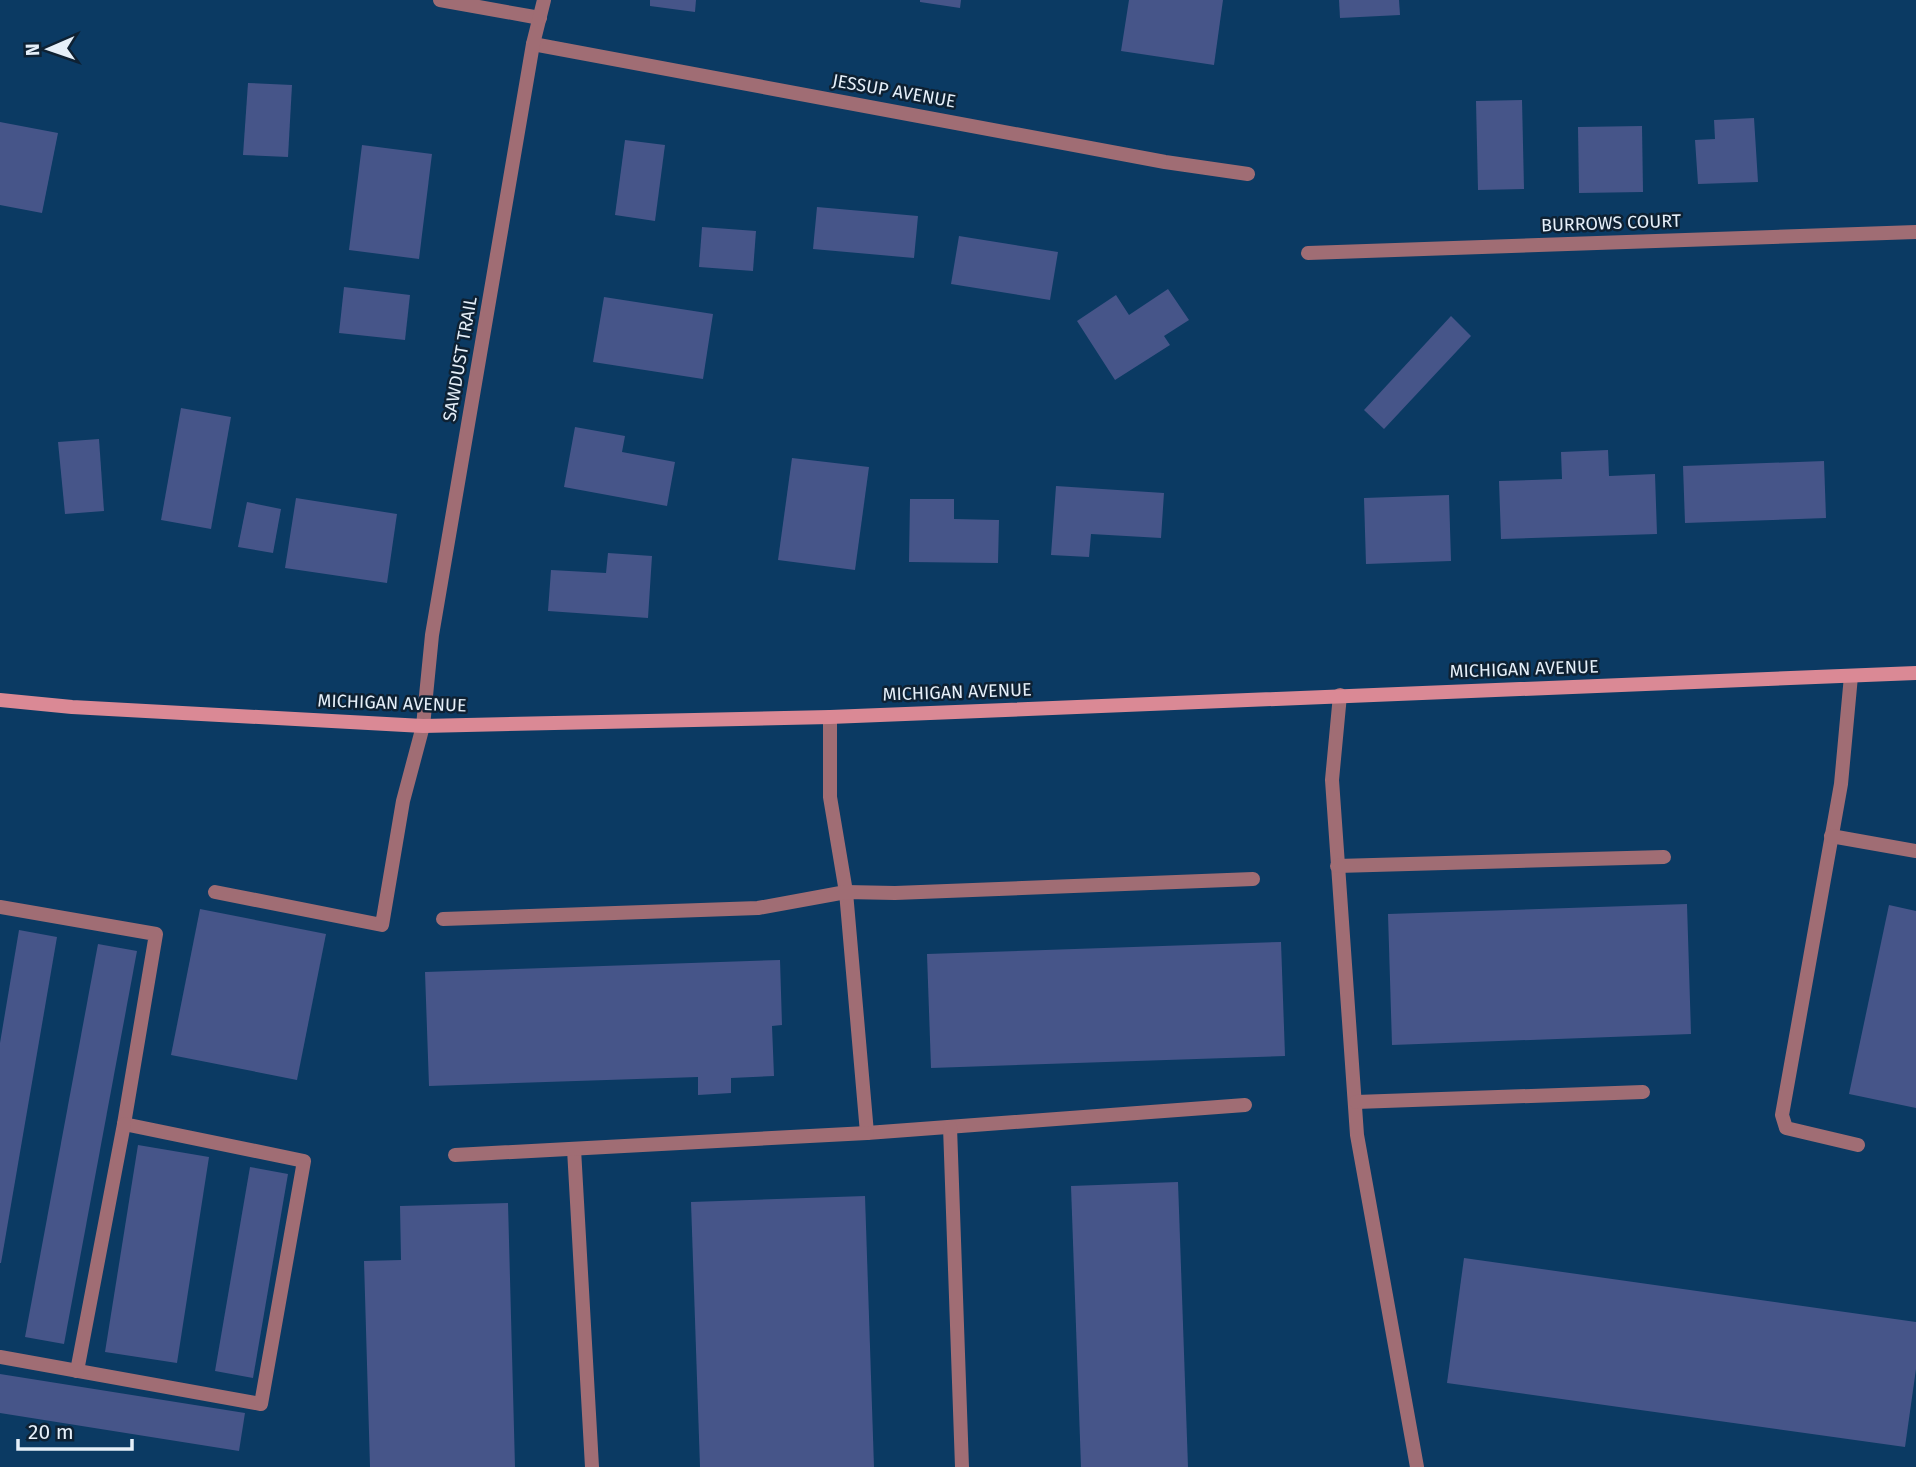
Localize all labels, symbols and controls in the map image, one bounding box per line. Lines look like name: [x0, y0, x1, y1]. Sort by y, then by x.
north arrow: [14, 14, 84, 84]
text: N: [21, 43, 44, 56]
street label: JESSUP AVENUE: [831, 69, 957, 113]
street label: BURROWS COURT: [1541, 210, 1682, 236]
street label: SAWDUST TRAIL: [438, 295, 482, 423]
street label: MICHIGAN AVENUE: [1449, 655, 1599, 683]
street label: MICHIGAN AVENUE: [882, 678, 1032, 706]
street label: MICHIGAN AVENUE: [317, 689, 467, 717]
scale bar: [18, 1408, 131, 1452]
text: 20 m: [28, 1419, 74, 1445]

